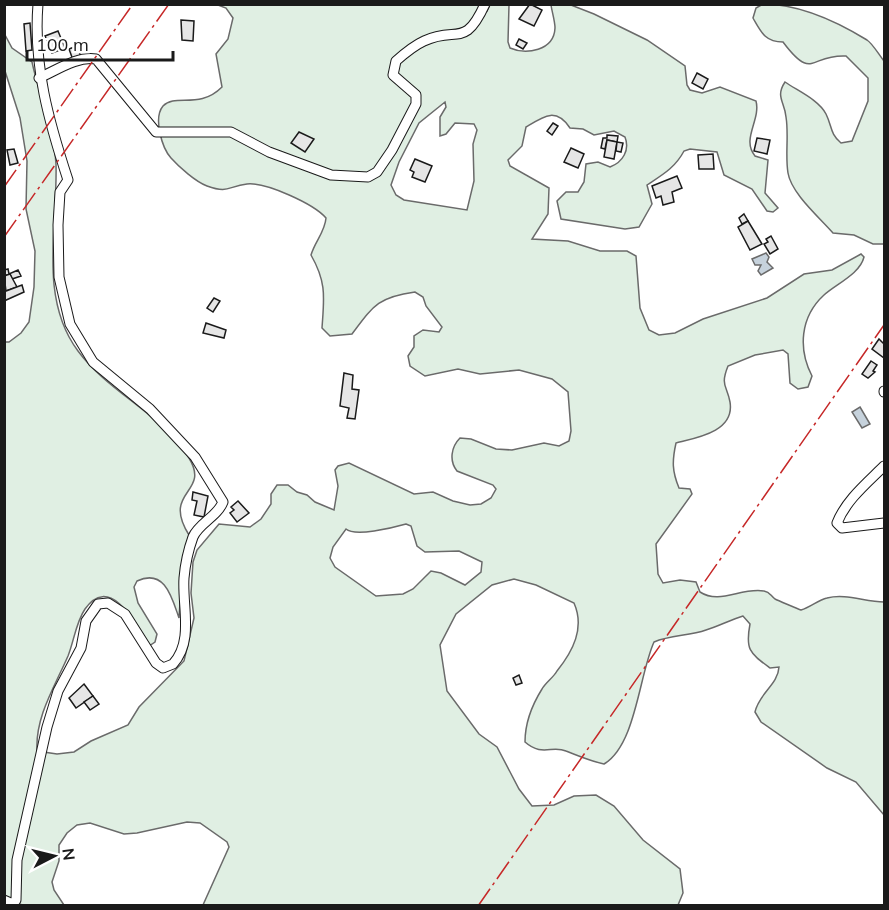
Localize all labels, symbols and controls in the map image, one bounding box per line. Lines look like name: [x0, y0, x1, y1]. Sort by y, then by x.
scale bar: [27, 24, 172, 62]
text: 100 m: [36, 33, 89, 56]
north arrow: [24, 826, 84, 886]
text: N: [58, 847, 80, 861]

